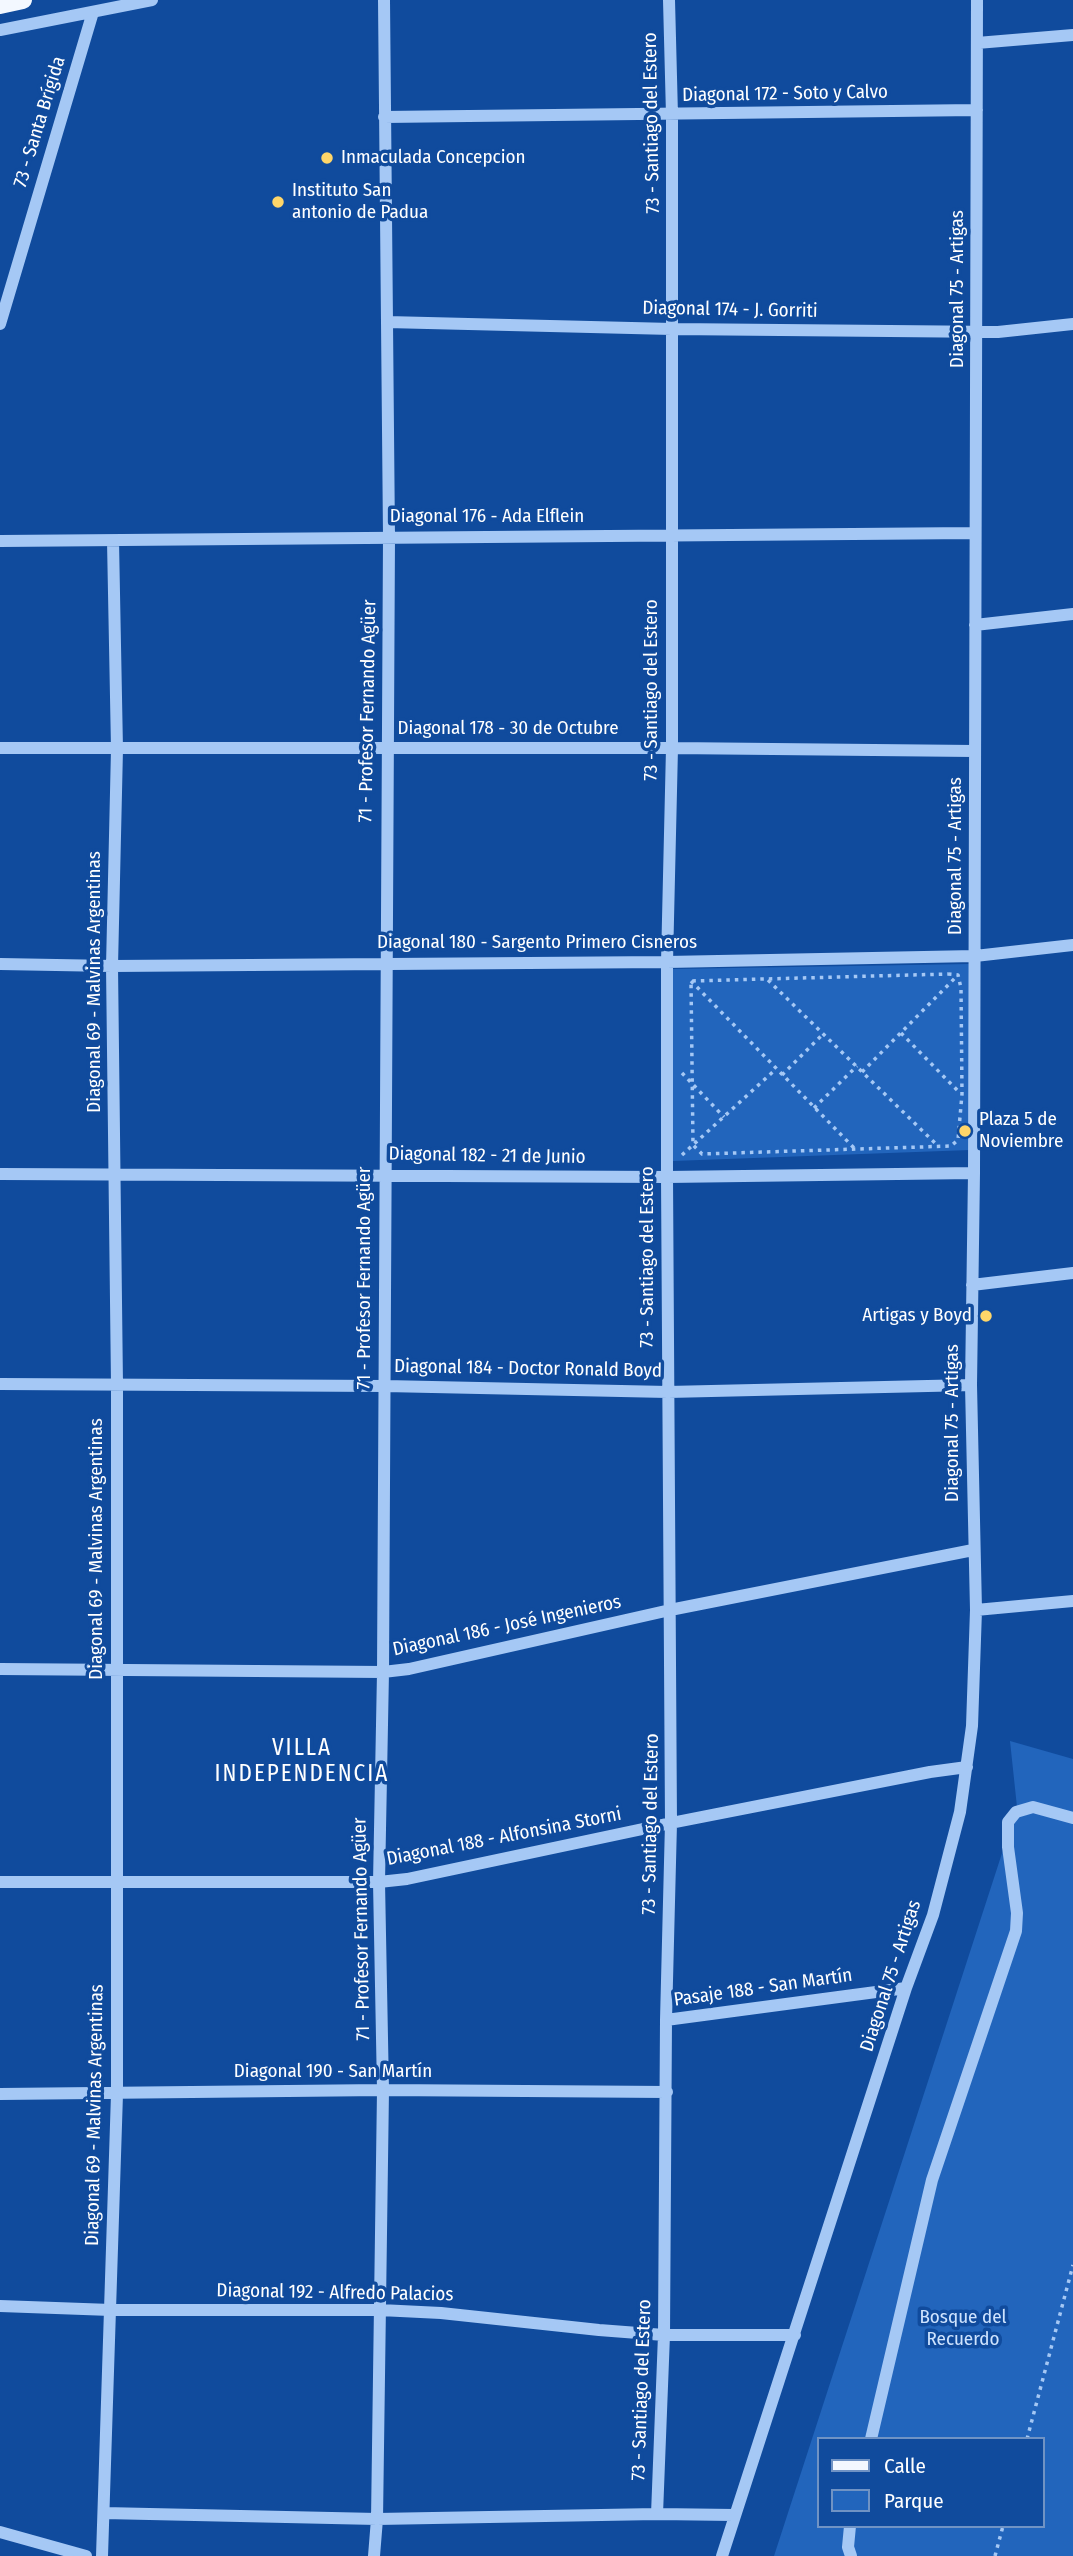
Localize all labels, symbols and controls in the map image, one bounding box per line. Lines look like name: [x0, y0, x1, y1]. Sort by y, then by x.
street label: 73 - Santiago del Estero: [639, 32, 665, 214]
street label: 73 - Santa Brígida: [9, 54, 71, 190]
street label: Diagonal 172 - Soto y Calvo: [682, 81, 888, 107]
place label: Inmaculada Concepcion: [341, 147, 525, 169]
marker: Inmaculada Concepcion: [319, 150, 335, 166]
place label: Instituto San antonio de Padua: [292, 180, 428, 224]
marker: Instituto San antonio de Padua: [270, 194, 286, 210]
street label: Diagonal 75 - Artigas: [947, 210, 969, 368]
street label: Diagonal 174 - J. Gorriti: [642, 297, 818, 323]
street label: Diagonal 176 - Ada Elflein: [390, 506, 584, 528]
street label: 71 - Profesor Fernando Agüer: [355, 599, 381, 823]
street label: 73 - Santiago del Estero: [641, 599, 663, 781]
street label: Diagonal 178 - 30 de Octubre: [397, 718, 619, 740]
street label: Diagonal 75 - Artigas: [945, 777, 967, 935]
street label: Diagonal 69 - Malvinas Argentinas: [84, 851, 106, 1113]
street label: Diagonal 180 - Sargento Primero Cisneros: [377, 932, 697, 954]
place label: Plaza 5 de Noviembre: [979, 1109, 1063, 1153]
marker: Plaza 5 de Noviembre: [957, 1123, 973, 1139]
street label: Diagonal 182 - 21 de Junio: [388, 1143, 586, 1169]
street label: 71 - Profesor Fernando Agüer: [354, 1166, 376, 1390]
street label: 73 - Santiago del Estero: [637, 1166, 659, 1348]
place label: Artigas y Boyd: [862, 1305, 972, 1327]
marker: Artigas y Boyd: [978, 1308, 994, 1324]
street label: Diagonal 75 - Artigas: [942, 1344, 964, 1502]
street label: Diagonal 184 - Doctor Ronald Boyd: [394, 1355, 662, 1383]
street label: Diagonal 69 - Malvinas Argentinas: [86, 1418, 108, 1680]
street label: Diagonal 186 - José Ingenieros: [391, 1591, 623, 1661]
street label: 73 - Santiago del Estero: [638, 1733, 664, 1915]
district label: VILLA INDEPENDENCIA: [216, 1735, 388, 1789]
street label: Diagonal 188 - Alfonsina Storni: [385, 1803, 623, 1871]
street label: 71 - Profesor Fernando Agüer: [349, 1817, 375, 2041]
street label: Diagonal 75 - Artigas: [856, 1897, 926, 2055]
street label: Pasaje 188 - San Martín: [672, 1964, 854, 2012]
street label: Diagonal 69 - Malvinas Argentinas: [81, 1984, 109, 2246]
street label: Diagonal 190 - San Martín: [234, 2061, 432, 2083]
street label: Diagonal 192 - Alfredo Palacios: [216, 2280, 454, 2306]
street label: 73 - Santiago del Estero: [627, 2299, 657, 2481]
park label: Bosque del Recuerdo: [919, 2307, 1007, 2351]
legend: [818, 2437, 1045, 2528]
text: Calle: [884, 2453, 926, 2479]
text: Parque: [884, 2488, 944, 2514]

